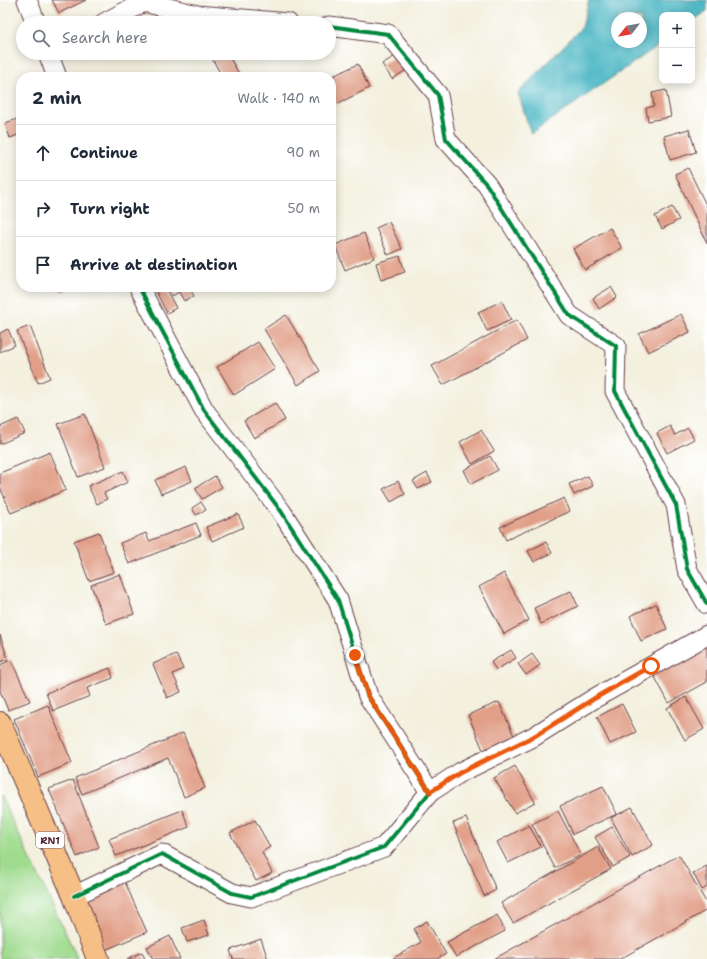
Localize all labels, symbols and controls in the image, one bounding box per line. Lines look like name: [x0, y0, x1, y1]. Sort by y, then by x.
north arrow: [611, 12, 647, 48]
map controls: [659, 12, 695, 84]
button: +: [659, 12, 695, 48]
search box: [16, 16, 336, 60]
icon: search: [30, 27, 52, 49]
text: Search here: [62, 28, 148, 48]
button: −: [659, 48, 695, 84]
text: 2 min: [32, 87, 82, 109]
text: Walk · 140 m: [237, 90, 320, 107]
icon: ahead: [32, 142, 54, 164]
text: Continue: [70, 143, 138, 163]
text: 90 m: [286, 144, 320, 161]
icon: right: [32, 198, 54, 220]
text: Turn right: [70, 199, 150, 219]
text: 50 m: [287, 200, 320, 217]
icon: arrive: [32, 254, 54, 276]
text: Arrive at destination: [70, 255, 238, 275]
route end: [346, 646, 364, 664]
route start: [642, 657, 660, 675]
road number: RN1: [36, 832, 64, 848]

